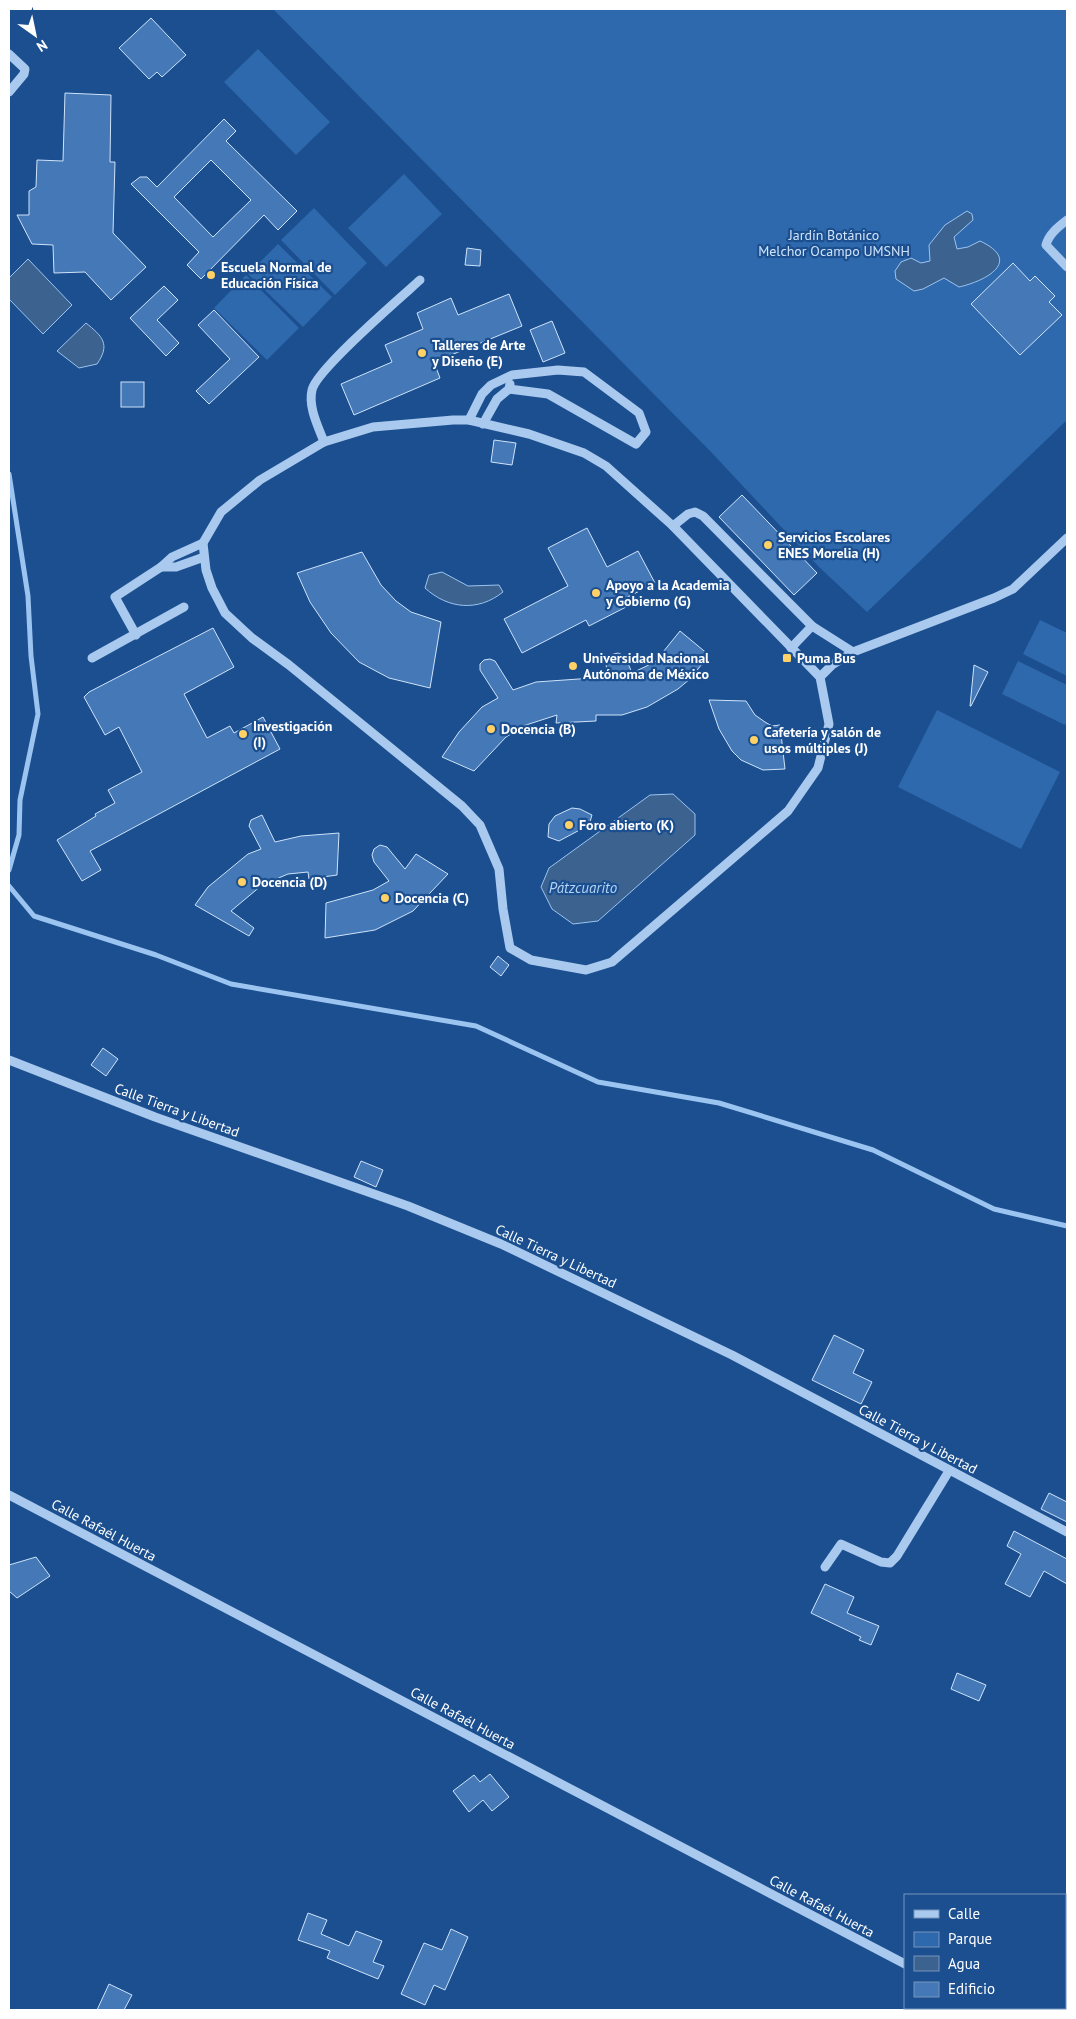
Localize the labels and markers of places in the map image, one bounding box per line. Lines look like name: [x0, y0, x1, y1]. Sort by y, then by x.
place label: Escuela Normal de Educación Física: [221, 258, 332, 292]
marker: Escuela Normal de Educación Física: [205, 269, 217, 281]
place label: Talleres de Arte y Diseño (E): [431, 336, 526, 370]
marker: Talleres de Arte y Diseño (E): [416, 347, 428, 359]
place label: Servicios Escolares ENES Morelia (H): [778, 528, 890, 562]
marker: Servicios Escolares ENES Morelia (H): [762, 539, 774, 551]
place label: Apoyo a la Academia y Gobierno (G): [605, 576, 729, 610]
marker: Apoyo a la Academia y Gobierno (G): [590, 587, 602, 599]
place label: Universidad Nacional Autónoma de México: [583, 649, 710, 683]
place label: Puma Bus: [797, 649, 856, 667]
marker: Puma Bus: [781, 652, 793, 664]
marker: Universidad Nacional Autónoma de México: [567, 660, 579, 672]
place label: Investigación (I): [253, 717, 332, 751]
place label: Docencia (B): [501, 720, 576, 738]
marker: Docencia (B): [485, 723, 497, 735]
place label: Cafetería y salón de usos múltiples (J): [764, 723, 881, 757]
marker: Investigación (I): [237, 728, 249, 740]
marker: Cafetería y salón de usos múltiples (J): [748, 734, 760, 746]
place label: Foro abierto (K): [579, 816, 674, 834]
marker: Foro abierto (K): [563, 819, 575, 831]
place label: Docencia (D): [252, 873, 327, 891]
marker: Docencia (D): [236, 876, 248, 888]
place label: Docencia (C): [395, 889, 469, 907]
marker: Docencia (C): [379, 892, 391, 904]

